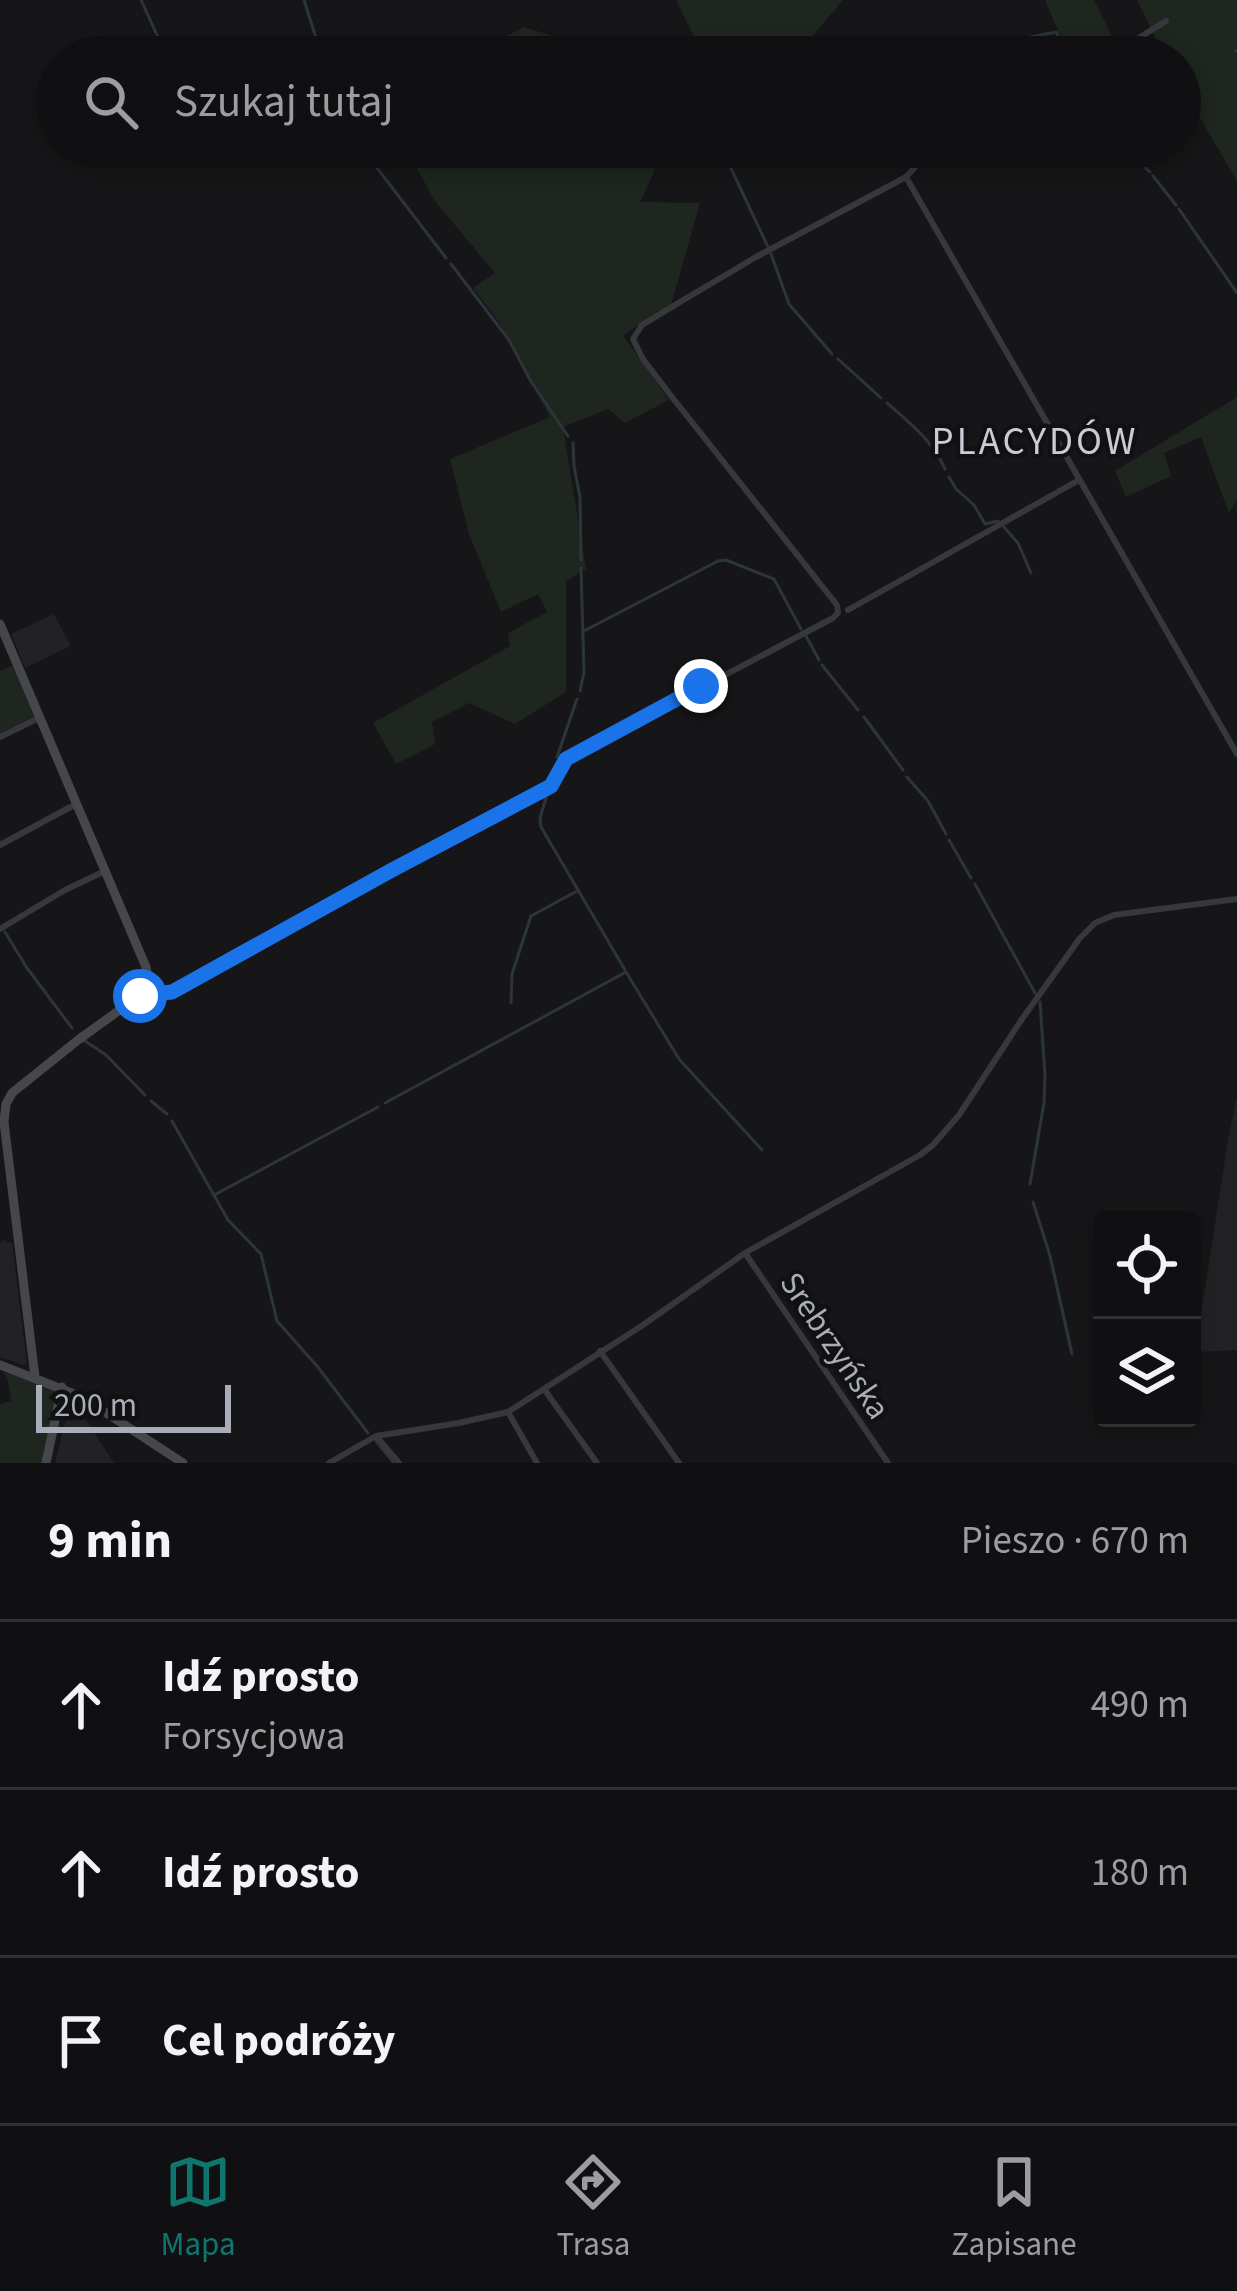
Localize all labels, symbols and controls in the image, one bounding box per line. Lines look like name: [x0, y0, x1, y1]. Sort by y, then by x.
search box: [36, 36, 1201, 168]
icon: search: [78, 69, 144, 135]
text: Szukaj tutaj: [174, 70, 394, 134]
district label: PLACYDÓW: [932, 414, 1138, 470]
route end: [674, 659, 728, 713]
route start: [113, 969, 167, 1023]
map controls: [1093, 1211, 1201, 1427]
button: locate: [1093, 1211, 1201, 1319]
street label: Srebrzyńska: [768, 1263, 901, 1429]
button: layers: [1093, 1319, 1201, 1427]
scale bar: [36, 1379, 231, 1432]
text: 200 m: [54, 1382, 137, 1429]
text: 9 min: [48, 1505, 172, 1577]
text: Pieszo · 670 m: [961, 1513, 1189, 1569]
text: Idź prosto: [162, 1645, 359, 1709]
icon: ahead: [48, 1672, 114, 1738]
text: 490 m: [1091, 1677, 1189, 1733]
text: Forsycjowa: [162, 1709, 345, 1765]
icon: ahead: [48, 1840, 114, 1906]
text: Idź prosto: [162, 1841, 359, 1905]
text: 180 m: [1091, 1845, 1189, 1901]
icon: arrive: [48, 2008, 114, 2074]
text: Cel podróży: [162, 2009, 396, 2073]
tab: Mapa: [160, 2149, 236, 2268]
tab: Trasa: [556, 2149, 630, 2268]
tab: Zapisane: [951, 2149, 1077, 2268]

